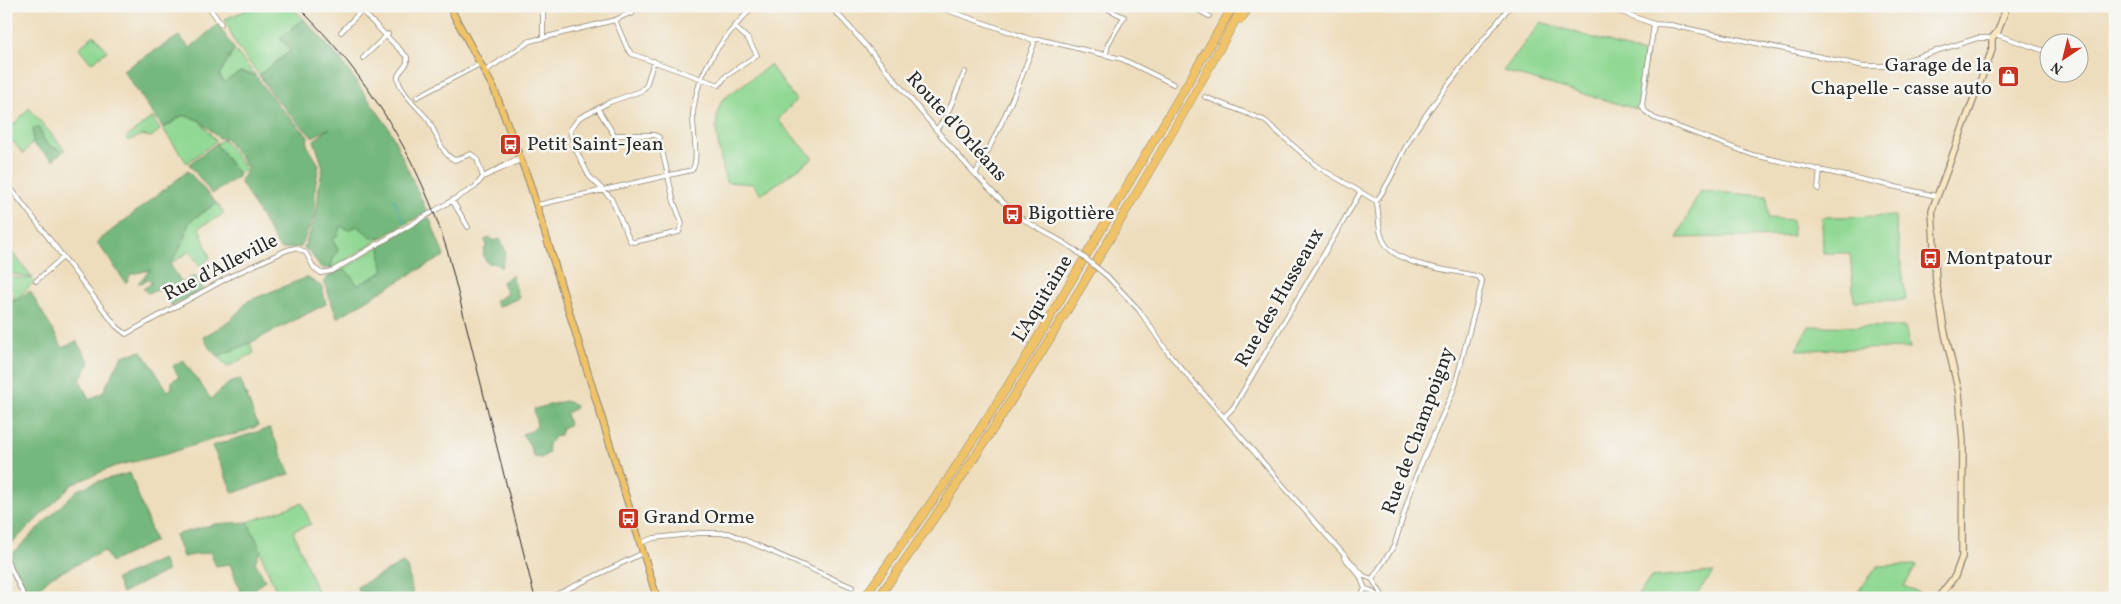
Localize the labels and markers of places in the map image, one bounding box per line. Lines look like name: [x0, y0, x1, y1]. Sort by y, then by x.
place label: Garage de la Chapelle - casse auto: [1811, 52, 1992, 103]
shop icon: Garage de la Chapelle - casse auto: [1996, 65, 2020, 89]
place label: Petit Saint-Jean: [527, 131, 664, 159]
bus stop icon: Petit Saint-Jean: [499, 133, 523, 157]
place label: Bigottière: [1028, 200, 1115, 228]
bus stop icon: Bigottière: [1000, 202, 1024, 226]
place label: Montpatour: [1946, 245, 2052, 273]
bus stop icon: Montpatour: [1918, 247, 1942, 271]
place label: Grand Orme: [644, 504, 754, 532]
bus stop icon: Grand Orme: [616, 506, 640, 530]

